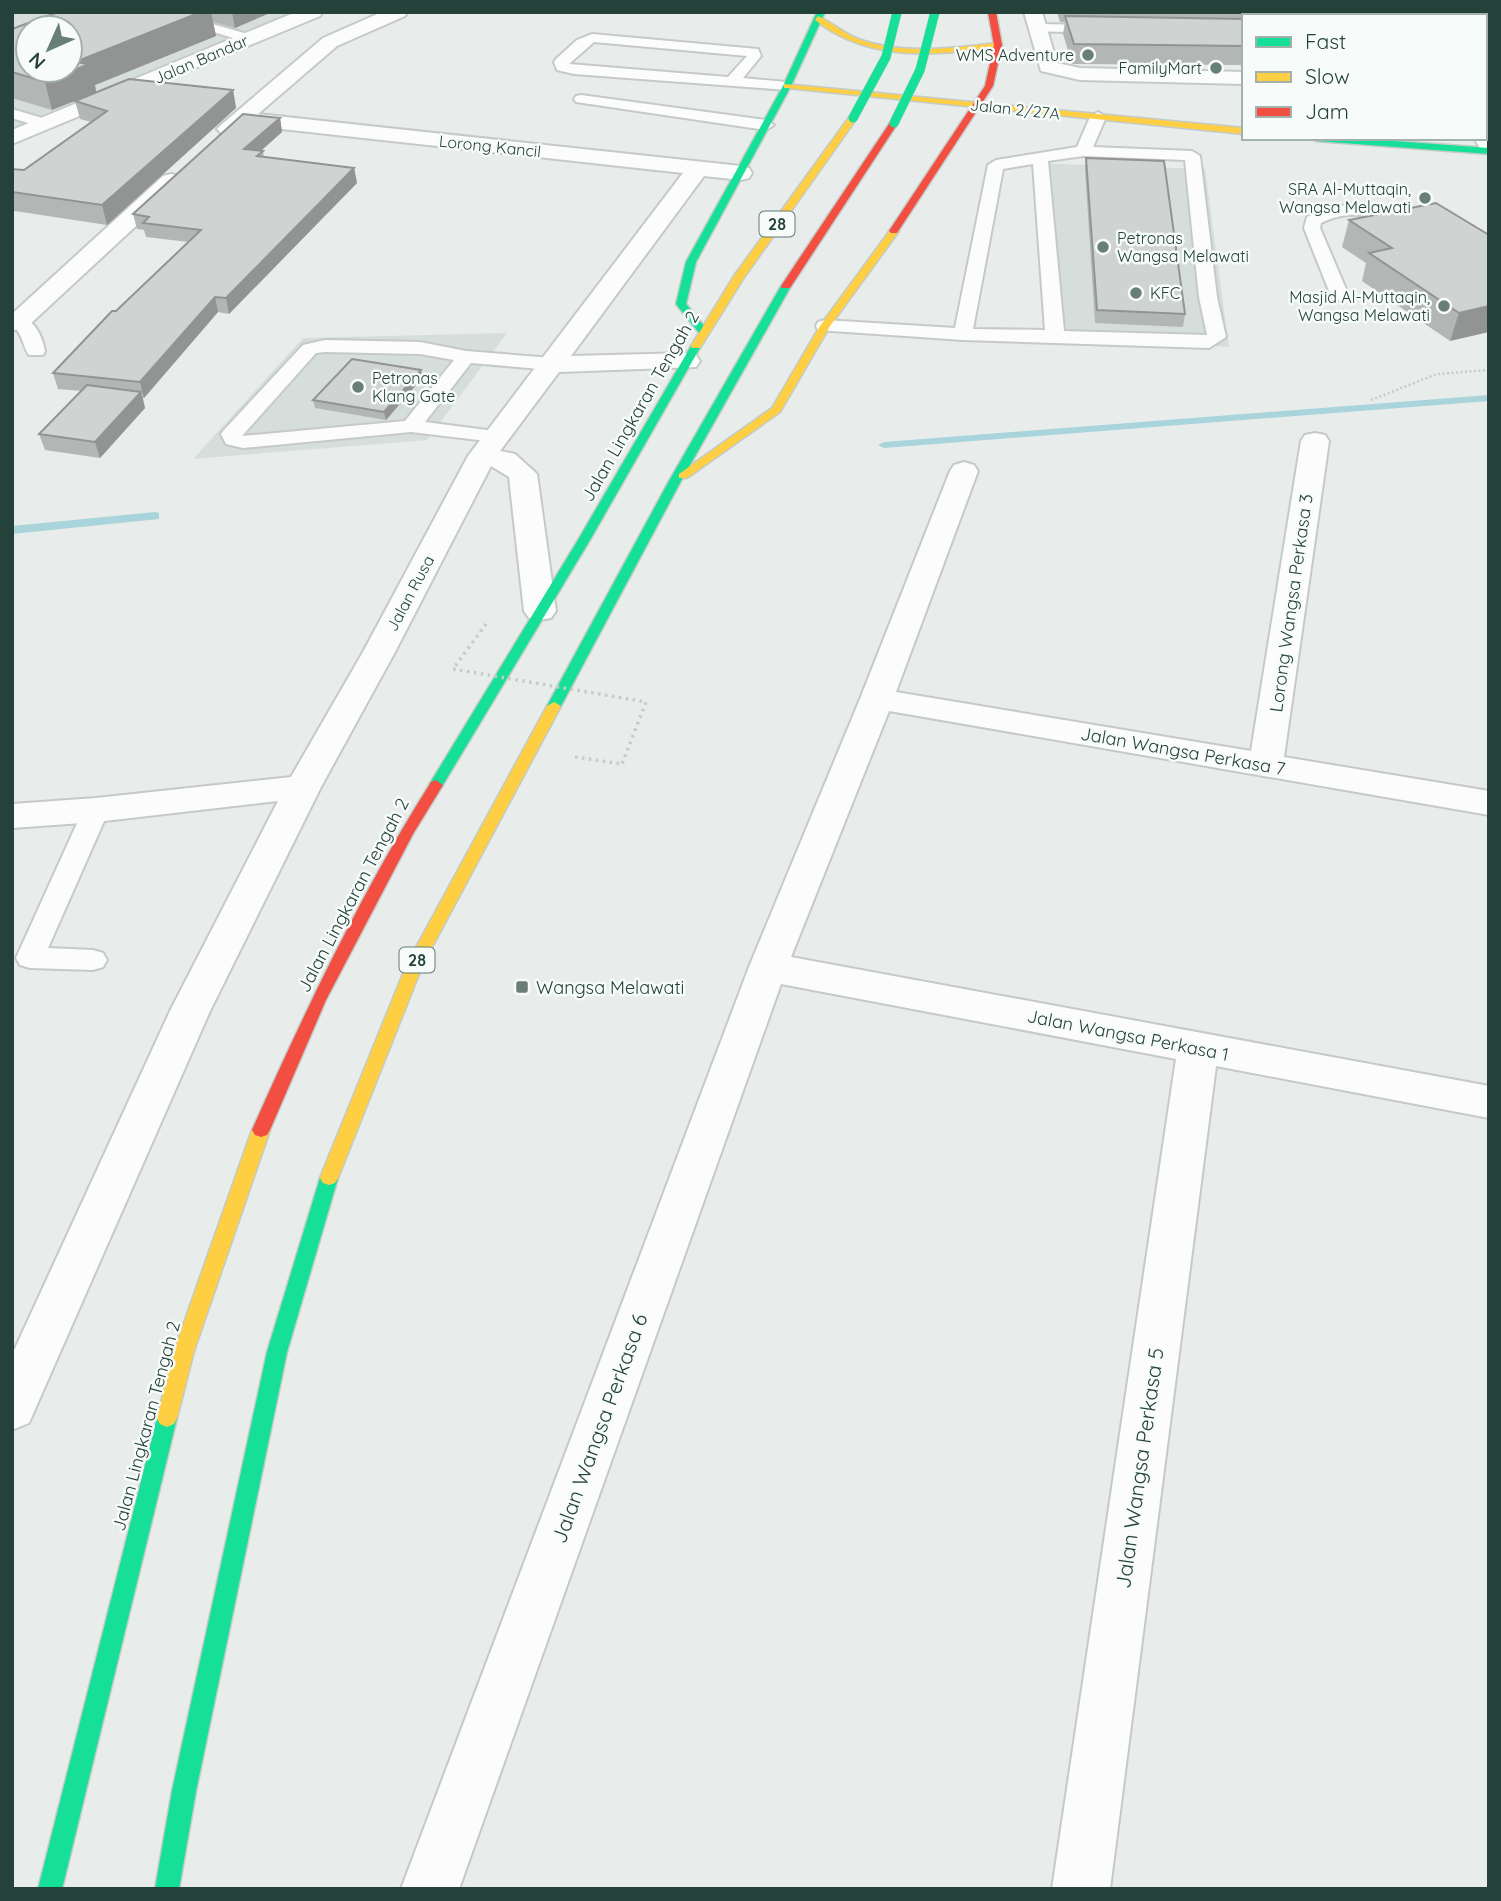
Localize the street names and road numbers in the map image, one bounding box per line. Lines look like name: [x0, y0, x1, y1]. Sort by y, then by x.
street label: Jalan Bandar: [151, 30, 251, 88]
street label: Jalan 2/27A: [969, 94, 1061, 124]
street label: Lorong Kancil: [438, 131, 542, 161]
road number: 28: [760, 212, 794, 236]
street label: Jalan Lingkaran Tengah 2: [576, 306, 704, 505]
street label: Lorong Wangsa Perkasa 3: [1264, 492, 1318, 714]
street label: Jalan Rusa: [382, 552, 438, 634]
street label: Jalan Wangsa Perkasa 7: [1079, 722, 1287, 780]
street label: Jalan Lingkaran Tengah 2: [292, 794, 414, 996]
road number: 28: [400, 948, 434, 972]
street label: Jalan Wangsa Perkasa 1: [1025, 1004, 1231, 1066]
street label: Jalan Wangsa Perkasa 6: [545, 1310, 653, 1546]
street label: Jalan Lingkaran Tengah 2: [107, 1318, 185, 1534]
street label: Jalan Wangsa Perkasa 5: [1109, 1346, 1169, 1590]

